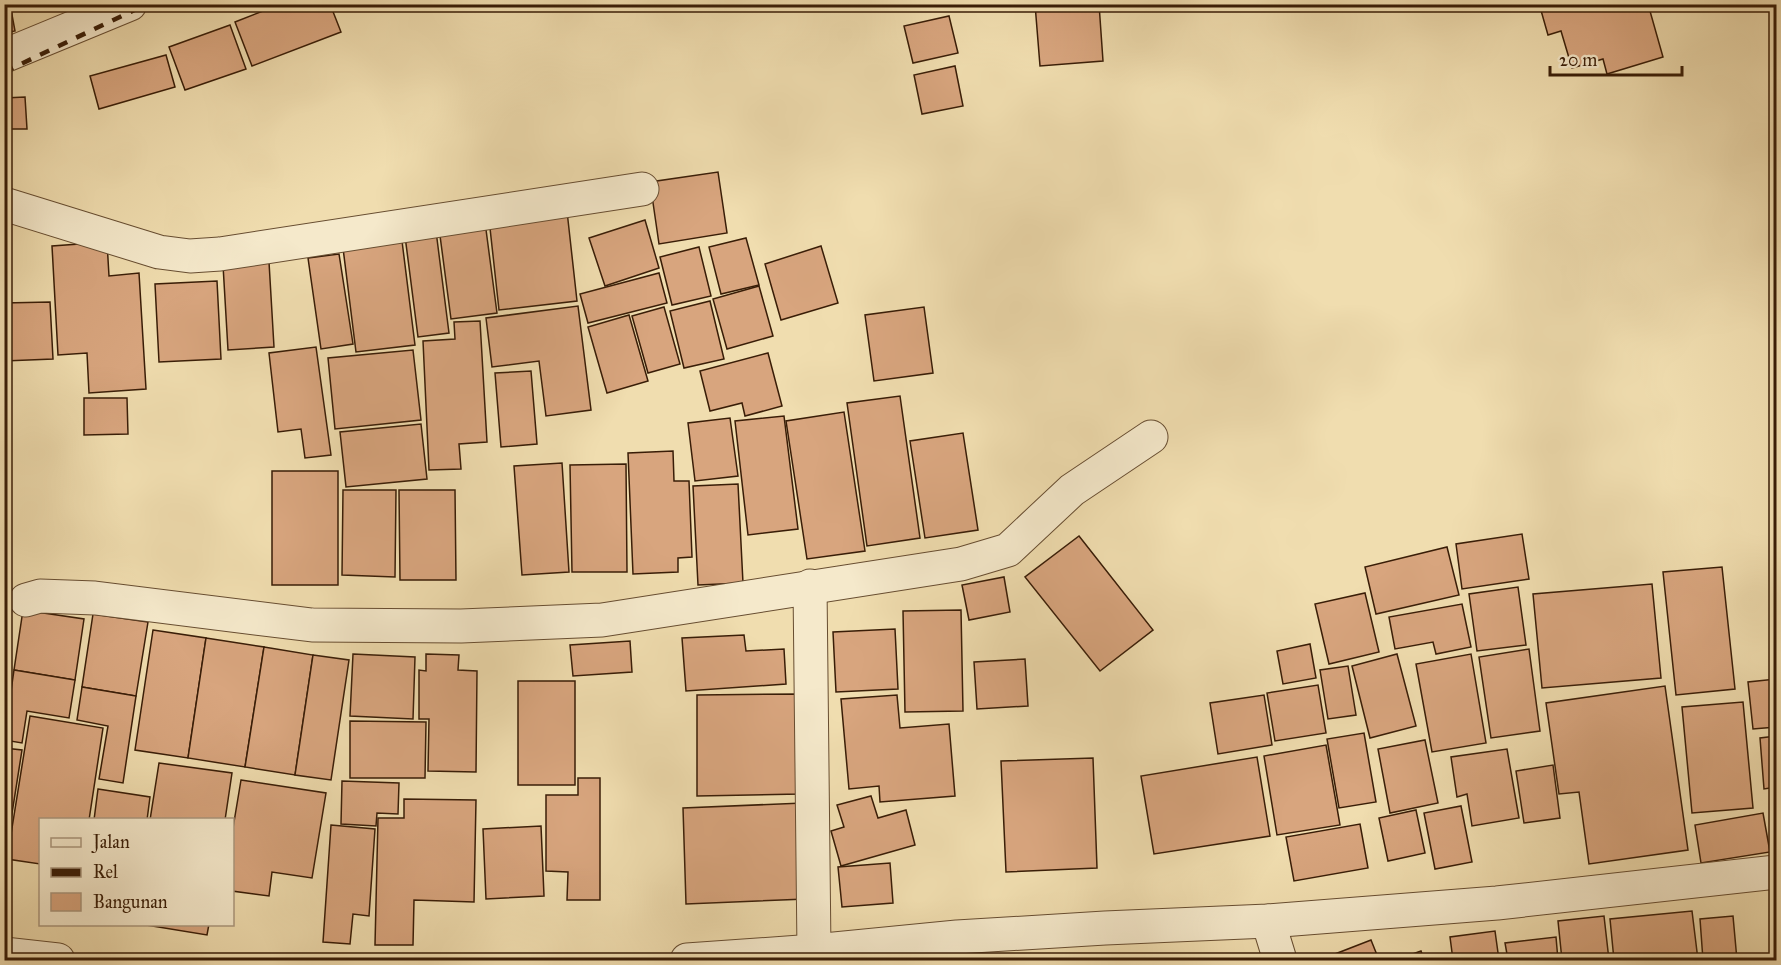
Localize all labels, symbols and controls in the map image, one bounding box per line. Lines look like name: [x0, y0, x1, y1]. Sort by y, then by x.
scale bar: [1550, 39, 1682, 77]
text: 20 m: [1559, 49, 1597, 71]
legend: [39, 818, 234, 926]
text: Jalan: [91, 831, 130, 854]
text: Rel: [93, 861, 118, 883]
text: Bangunan: [93, 891, 168, 914]

